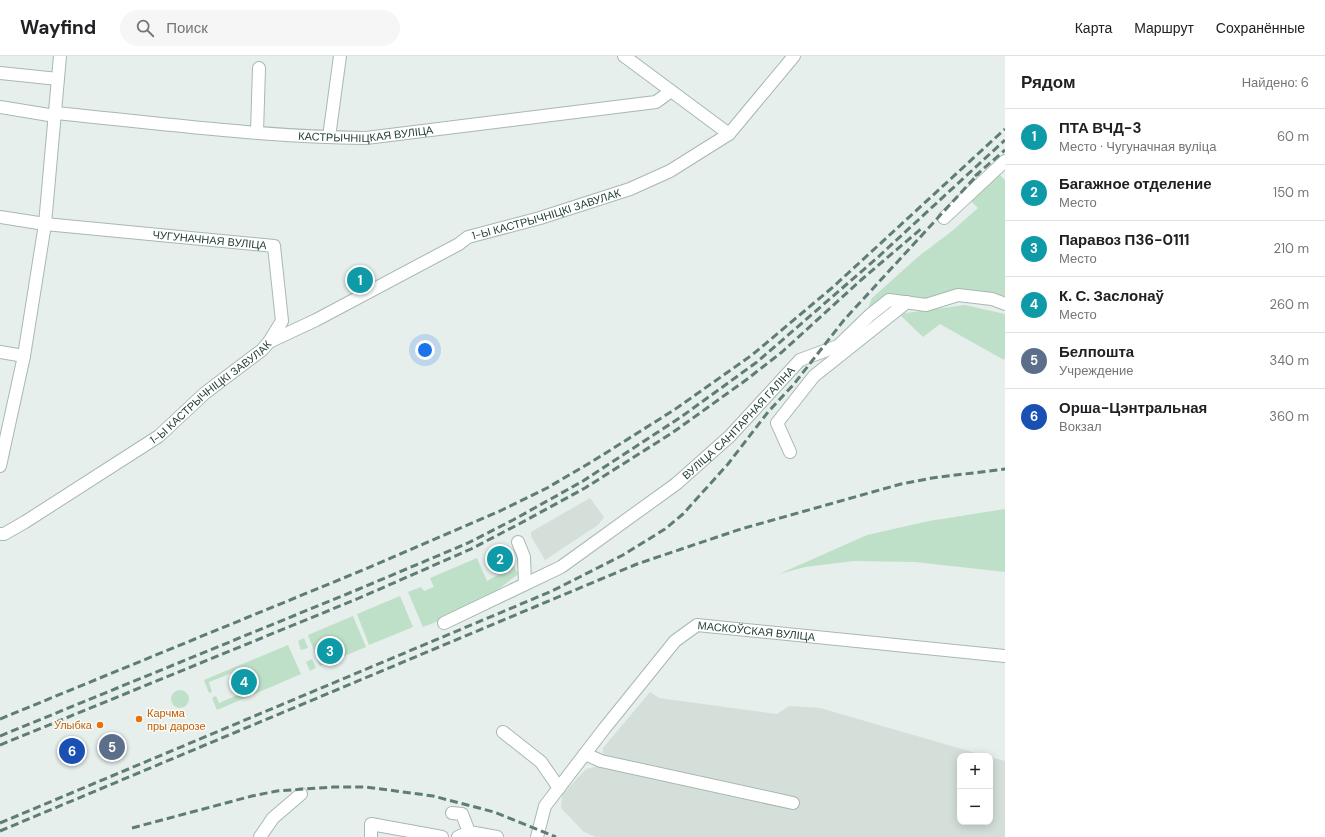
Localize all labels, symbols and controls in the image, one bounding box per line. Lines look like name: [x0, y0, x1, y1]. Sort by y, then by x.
search box: [120, 10, 400, 46]
text: Wayfind: [20, 15, 96, 40]
icon: search: [134, 17, 156, 39]
text: Поиск: [166, 18, 208, 38]
text: Карта: [1075, 19, 1112, 37]
text: Маршрут: [1134, 19, 1194, 37]
text: Сохранённые: [1216, 19, 1305, 37]
text: Рядом: [1021, 71, 1076, 93]
text: Найдено: 6: [1242, 74, 1309, 91]
text: ПТА ВЧД-3: [1059, 118, 1142, 138]
street label: КАСТРЫЧНІЦКАЯ ВУЛІЦА: [298, 123, 435, 145]
text: 1: [1032, 128, 1036, 145]
text: 60 m: [1277, 128, 1309, 145]
text: Место · Чугуначная вуліца: [1059, 138, 1216, 155]
text: Багажное отделение: [1059, 174, 1212, 194]
text: 2: [1030, 184, 1038, 201]
text: 150 m: [1273, 184, 1309, 201]
street label: 1-Ы КАСТРЫЧНІЦКІ ЗАВУЛАК: [470, 185, 623, 243]
text: Место: [1059, 194, 1097, 211]
street label: ЧУГУНАЧНАЯ ВУЛІЦА: [152, 227, 268, 252]
text: Паравоз П36-0111: [1059, 230, 1190, 250]
text: 3: [1030, 240, 1038, 257]
text: 210 m: [1274, 240, 1309, 257]
text: Место: [1059, 250, 1097, 267]
pin: 1: [347, 265, 373, 295]
text: К. С. Заслонаў: [1059, 286, 1164, 306]
text: 4: [1030, 296, 1038, 313]
text: 260 m: [1269, 296, 1309, 313]
text: Место: [1059, 306, 1097, 323]
street label: 1-Ы КАСТРЫЧНІЦКІ ЗАВУЛАК: [147, 337, 275, 447]
your location: [415, 340, 435, 360]
text: Белпошта: [1059, 342, 1134, 362]
text: 5: [1030, 352, 1038, 369]
text: 340 m: [1269, 352, 1309, 369]
text: Учреждение: [1059, 362, 1134, 379]
street label: ВУЛІЦА САНІТАРНАЯ ГАЛІНА: [679, 363, 798, 482]
text: Орша-Цэнтральная: [1059, 398, 1207, 418]
text: 6: [1030, 408, 1038, 425]
text: 360 m: [1269, 408, 1309, 425]
text: Вокзал: [1059, 418, 1102, 435]
pin: 2: [487, 544, 513, 574]
street label: МАСКОЎСКАЯ ВУЛІЦА: [697, 618, 817, 644]
pin: 3: [317, 636, 343, 666]
pin: 4: [231, 667, 257, 697]
place label: Карчма пры дарозе: [147, 706, 206, 733]
marker: Карчма пры дарозе: [134, 714, 144, 724]
place label: Улыбка: [54, 718, 93, 732]
marker: Улыбка: [95, 720, 105, 730]
pin: 5: [99, 732, 125, 762]
pin: 6: [59, 736, 85, 766]
map controls: [957, 753, 993, 825]
button: +: [957, 753, 993, 789]
button: −: [957, 789, 993, 825]

